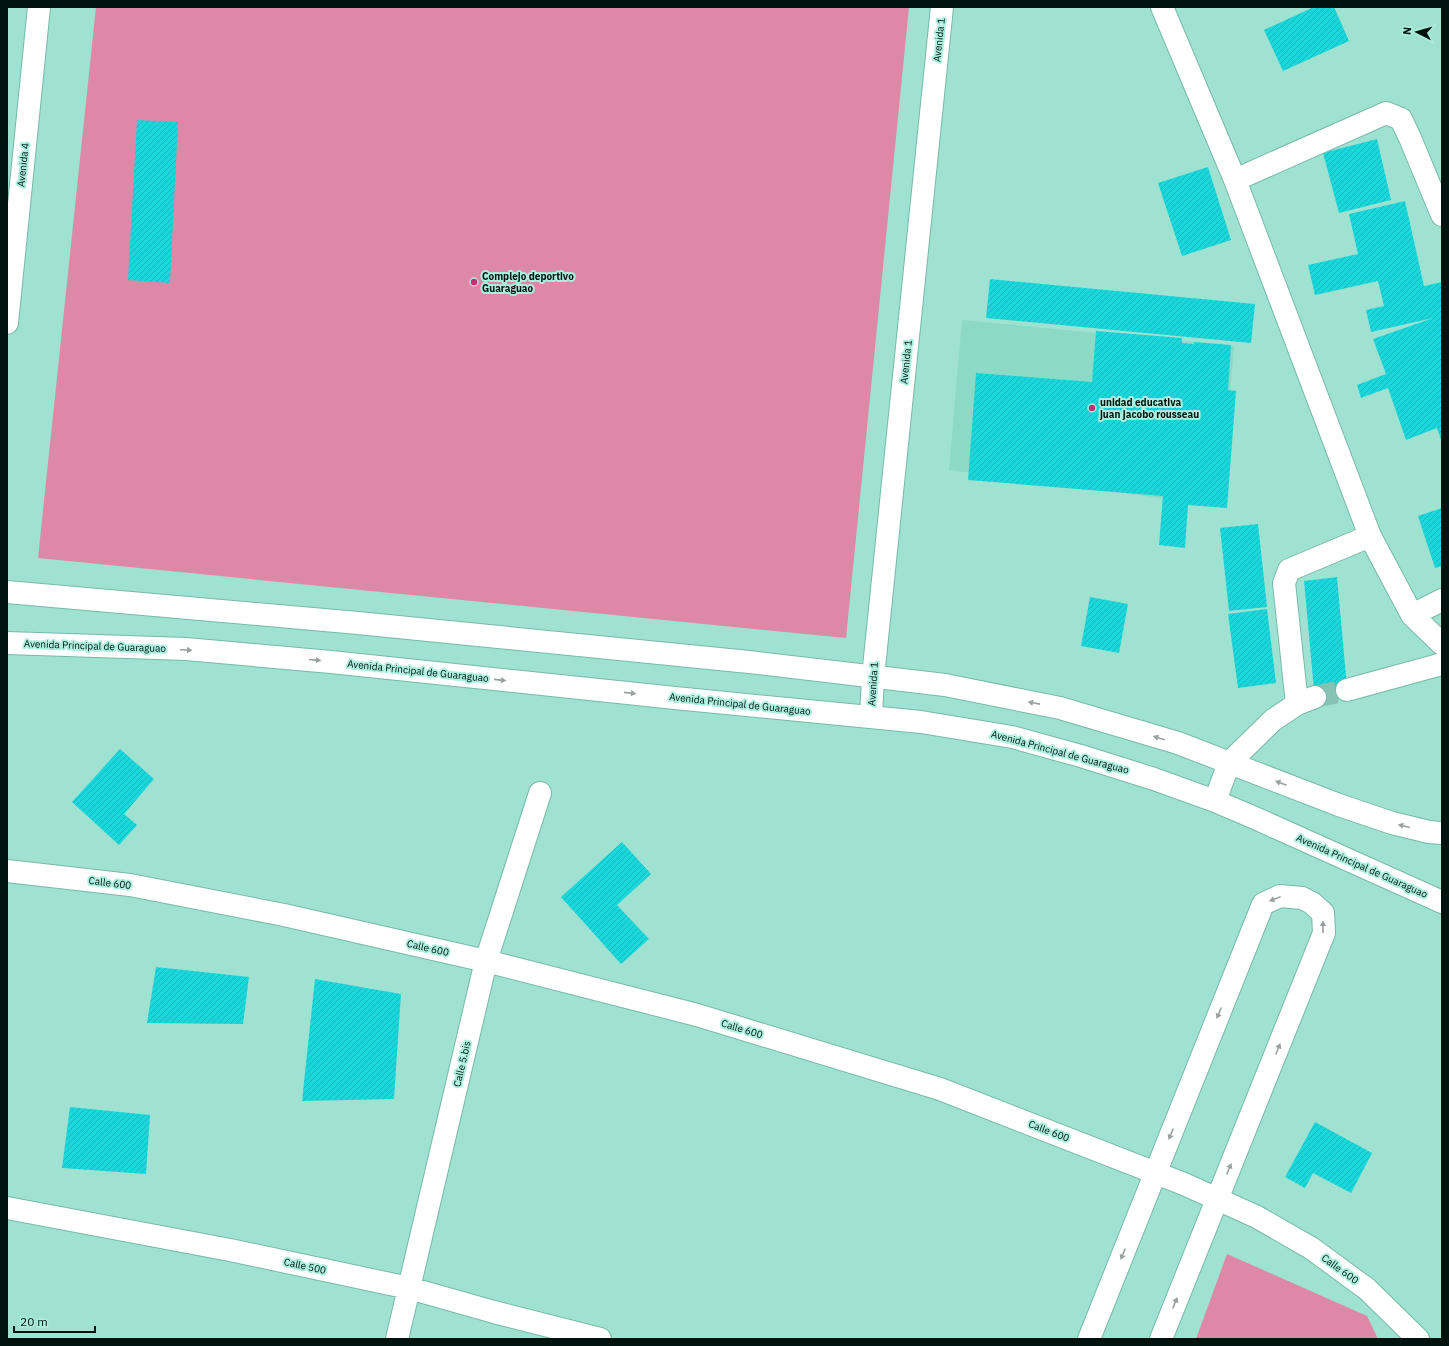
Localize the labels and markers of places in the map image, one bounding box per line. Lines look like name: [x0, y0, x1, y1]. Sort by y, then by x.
place label: Complejo deportivo Guaraguao: [482, 270, 574, 295]
marker: Complejo deportivo Guaraguao: [469, 277, 479, 287]
place label: unidad educativa juan jacobo rousseau: [1099, 396, 1199, 421]
marker: unidad educativa juan jacobo rousseau: [1087, 403, 1097, 413]

